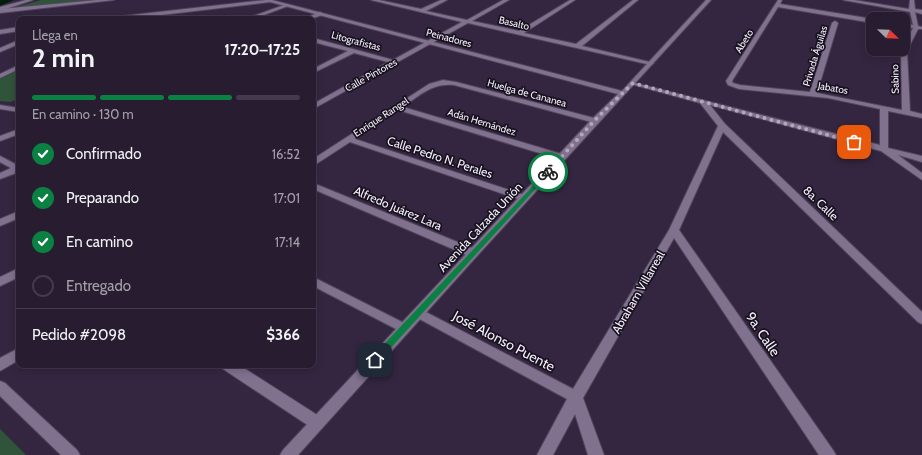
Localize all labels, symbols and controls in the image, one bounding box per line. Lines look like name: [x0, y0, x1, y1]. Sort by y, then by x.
north arrow: [866, 12, 910, 56]
map controls: [866, 12, 910, 56]
street label: Basalto: [498, 13, 531, 33]
street label: Privada Águilas: [800, 24, 830, 88]
street label: Peinadores: [425, 26, 473, 50]
street label: Abeto: [732, 26, 757, 55]
text: Llega en: [32, 27, 78, 43]
street label: Litografistas: [330, 28, 382, 54]
text: 17:20–17:25: [224, 41, 300, 59]
text: 2 min: [32, 42, 95, 74]
street label: Calle Pintores: [343, 55, 399, 95]
street label: Sabino: [888, 64, 902, 94]
street label: Huelga de Cananea: [486, 76, 568, 110]
street label: Jabatos: [816, 79, 849, 97]
street label: Enrique Rangel: [351, 94, 412, 140]
street label: Adán Hernández: [446, 105, 518, 139]
text: En camino · 130 m: [32, 106, 134, 122]
pin: [837, 125, 871, 159]
icon: bag: [843, 131, 865, 153]
street label: Calle Pedro N. Perales: [385, 133, 495, 181]
icon: check: [32, 143, 54, 165]
text: Confirmado: [66, 145, 141, 163]
text: 16:52: [272, 146, 300, 162]
courier: [528, 152, 568, 192]
icon: bike: [537, 161, 559, 183]
street label: Avenida Calzada Unión: [435, 179, 526, 275]
street label: Alfredo Juárez Lara: [352, 183, 445, 233]
street label: 8a. Calle: [800, 183, 842, 223]
icon: check: [32, 187, 54, 209]
text: Preparando: [66, 189, 139, 207]
text: 17:01: [273, 190, 300, 206]
icon: check: [32, 231, 54, 253]
text: En camino: [66, 233, 133, 251]
text: 17:14: [275, 234, 300, 250]
street label: Abraham Villarreal: [608, 248, 668, 336]
text: Entregado: [66, 277, 131, 295]
street label: José Alonso Puente: [449, 306, 558, 375]
street label: 9a. Calle: [742, 308, 784, 360]
text: Pedido #2098: [32, 326, 126, 344]
text: $366: [266, 326, 300, 344]
pin: [358, 343, 392, 377]
icon: home: [364, 349, 386, 371]

